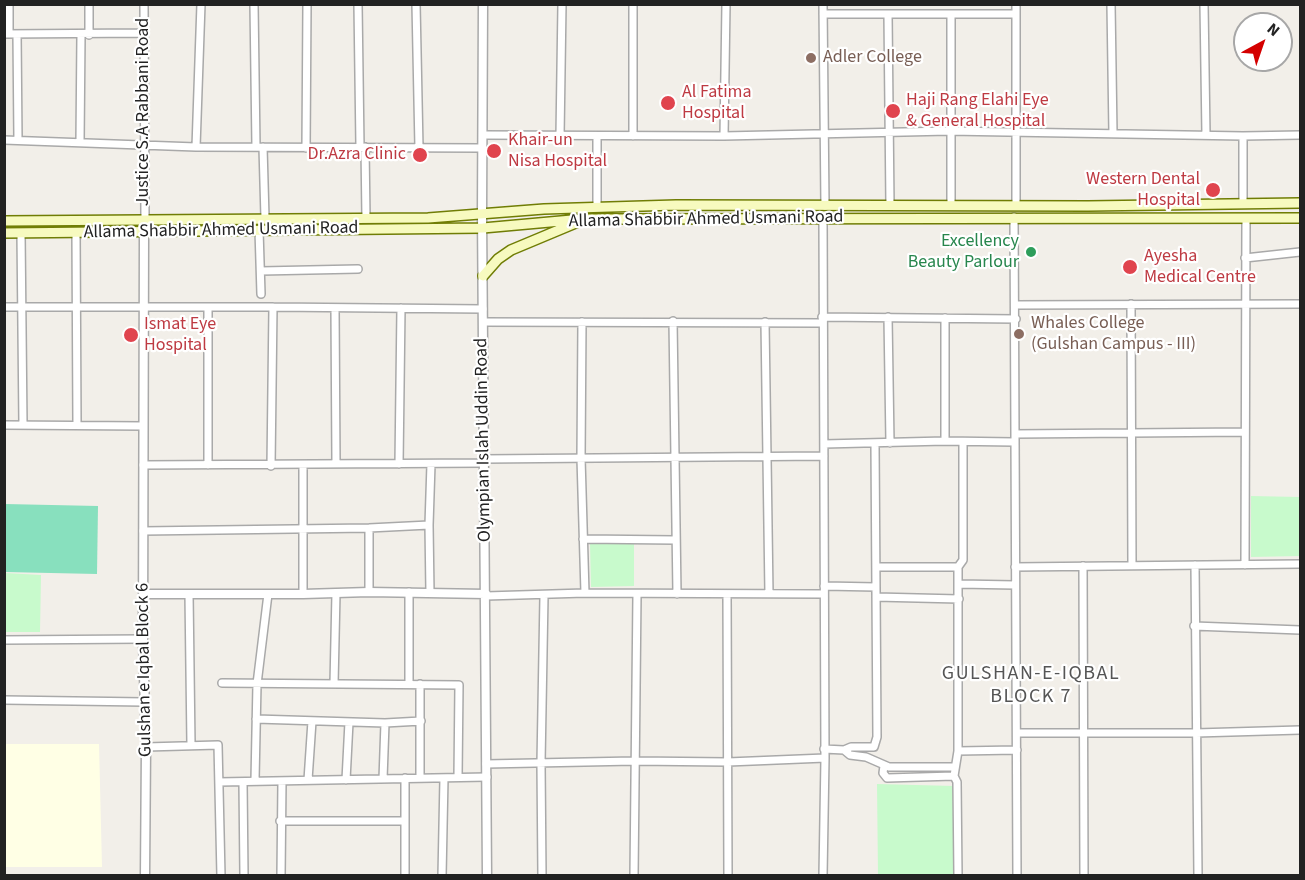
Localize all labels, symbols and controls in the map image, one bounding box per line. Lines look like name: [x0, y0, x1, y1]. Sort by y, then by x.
north arrow: [1233, 12, 1293, 72]
street label: Justice S.A Rabbani Road: [133, 18, 155, 206]
text: N: [1262, 18, 1284, 42]
place label: Adler College: [823, 47, 922, 69]
marker: Adler College: [804, 51, 818, 65]
place label: Al Fatima Hospital: [682, 82, 752, 124]
place label: Haji Rang Elahi Eye & General Hospital: [906, 90, 1049, 132]
marker: Al Fatima Hospital: [659, 94, 677, 112]
marker: Haji Rang Elahi Eye & General Hospital: [884, 102, 902, 120]
place label: Khair-un Nisa Hospital: [508, 130, 607, 172]
marker: Khair-un Nisa Hospital: [485, 142, 503, 160]
place label: Dr.Azra Clinic: [308, 144, 406, 166]
marker: Dr.Azra Clinic: [411, 146, 429, 164]
place label: Western Dental Hospital: [1086, 169, 1200, 212]
marker: Western Dental Hospital: [1204, 181, 1222, 199]
street label: Allama Shabbir Ahmed Usmani Road: [568, 207, 844, 233]
street label: Allama Shabbir Ahmed Usmani Road: [83, 218, 359, 244]
place label: Excellency Beauty Parlour: [908, 231, 1019, 274]
marker: Excellency Beauty Parlour: [1024, 245, 1038, 259]
place label: Ayesha Medical Centre: [1144, 246, 1256, 288]
marker: Ayesha Medical Centre: [1121, 258, 1139, 276]
place label: Whales College (Gulshan Campus - III): [1031, 313, 1196, 356]
place label: Ismat Eye Hospital: [144, 314, 216, 356]
marker: Ismat Eye Hospital: [122, 326, 140, 344]
marker: Whales College (Gulshan Campus - III): [1012, 327, 1026, 341]
street label: Olympian Islah Uddin Road: [471, 338, 497, 542]
street label: Gulshan e Iqbal Block 6: [133, 583, 157, 757]
district label: GULSHAN-E-IQBAL BLOCK 7: [942, 663, 1120, 710]

